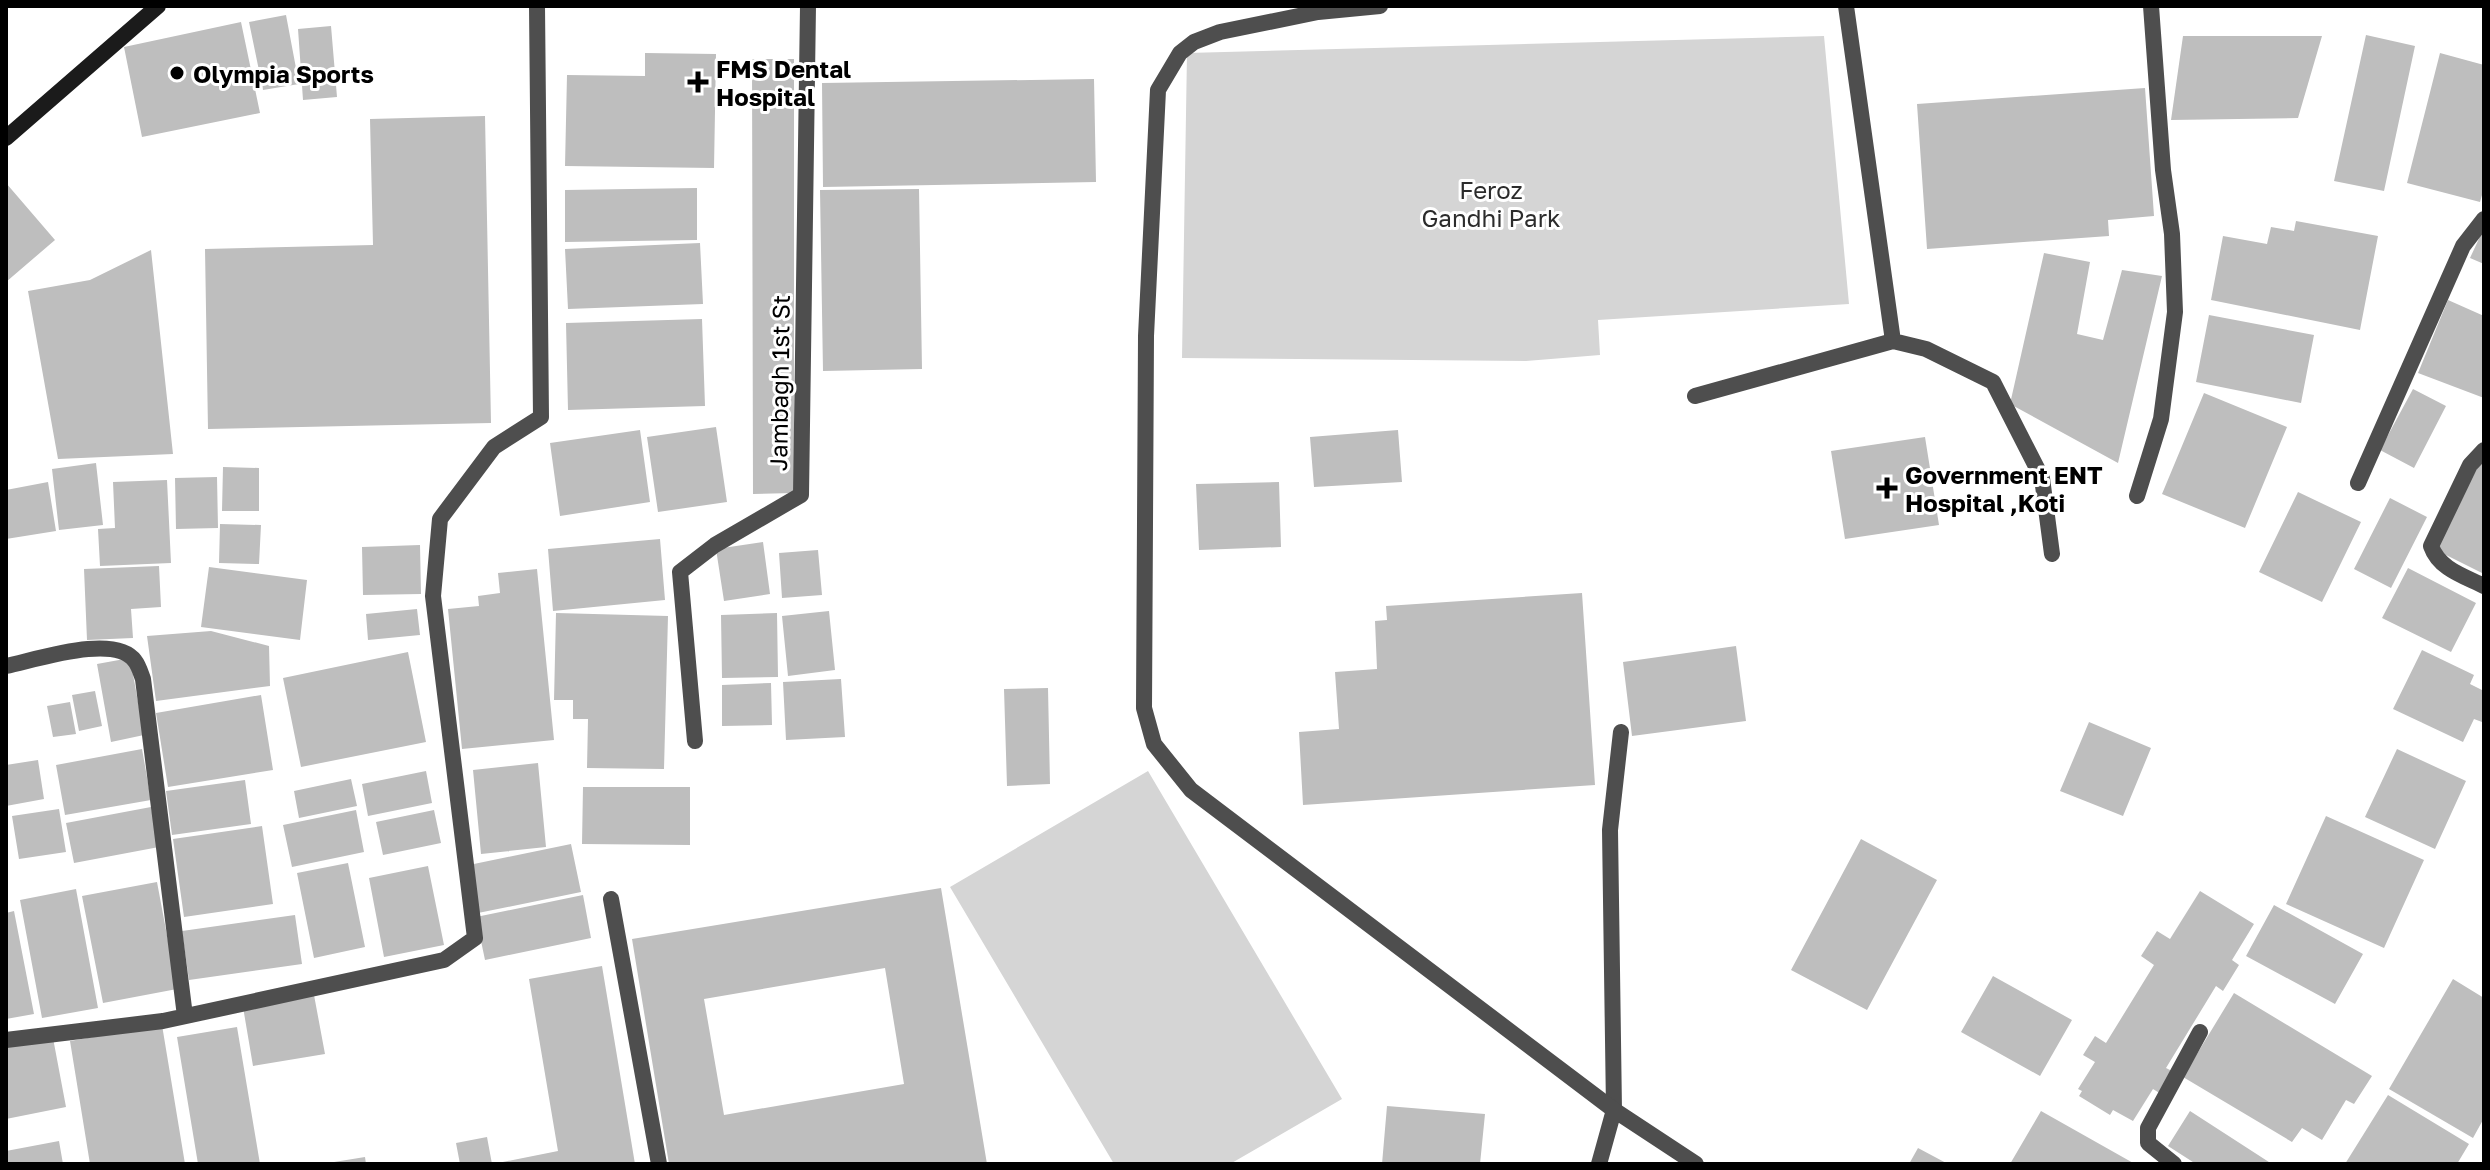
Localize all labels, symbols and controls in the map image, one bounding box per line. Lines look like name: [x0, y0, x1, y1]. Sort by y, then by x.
place label: FMS Dental Hospital: [716, 54, 851, 111]
place label: Olympia Sports: [193, 59, 374, 88]
marker: Olympia Sports: [168, 64, 186, 82]
marker: FMS Dental Hospital: [687, 71, 709, 93]
park label: Feroz Gandhi Park: [1421, 175, 1561, 232]
street label: Jambagh 1st St: [763, 295, 795, 471]
place label: Government ENT Hospital ,Koti: [1905, 460, 2103, 517]
marker: Government ENT Hospital ,Koti: [1876, 477, 1898, 499]

